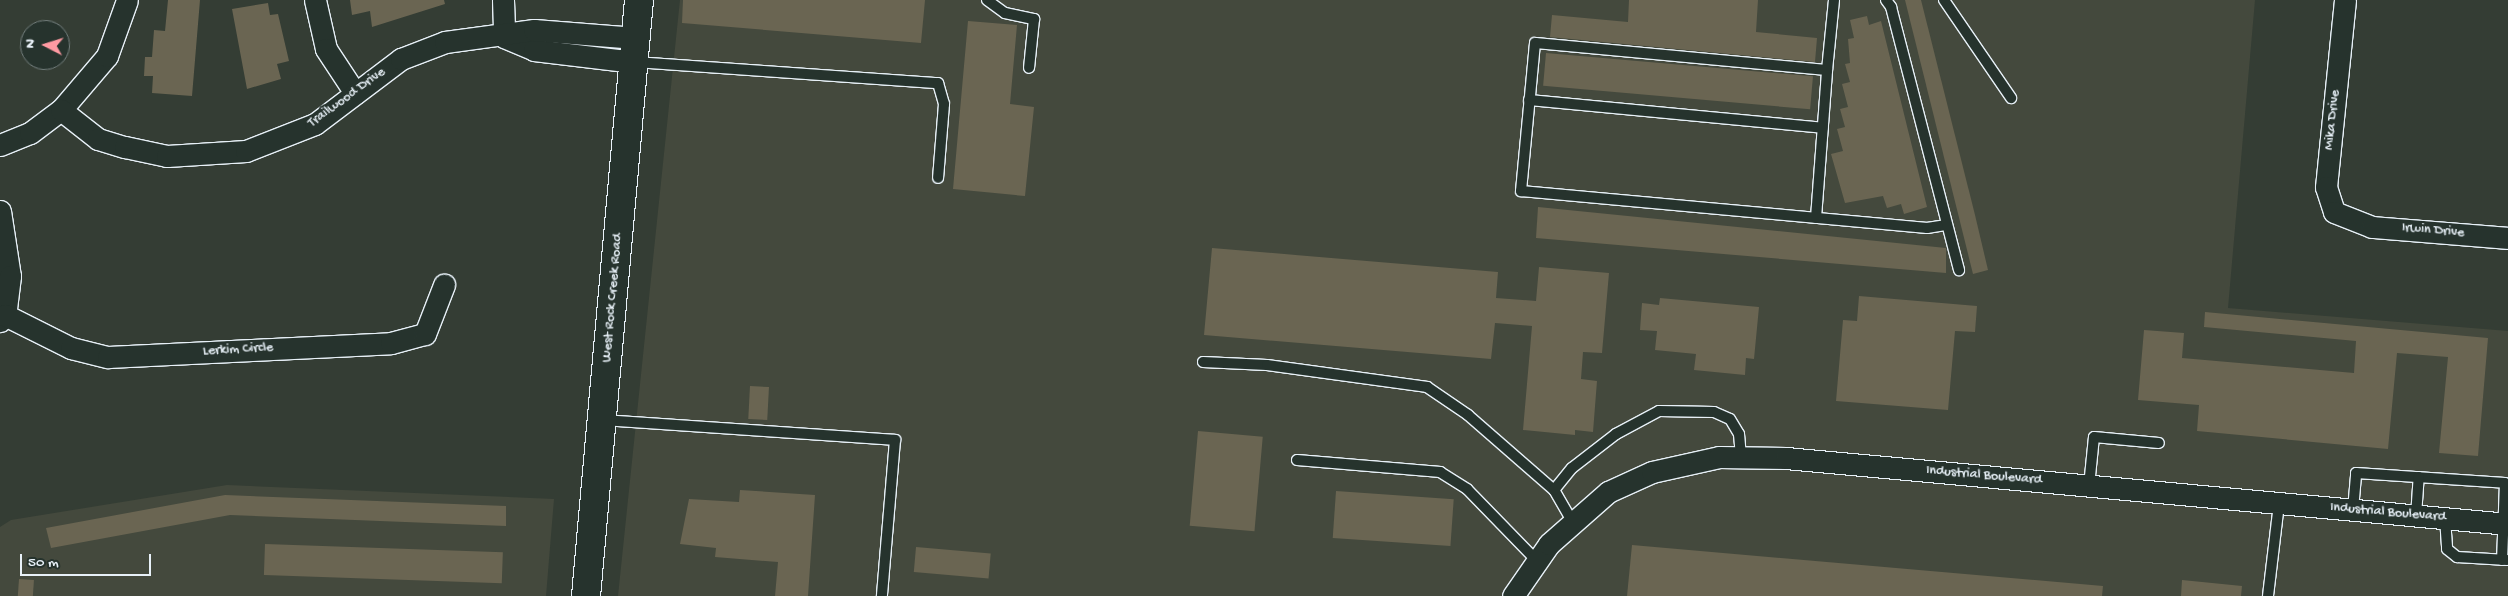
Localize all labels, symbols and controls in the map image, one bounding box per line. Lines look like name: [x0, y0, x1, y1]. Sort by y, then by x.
north arrow: [20, 20, 70, 70]
text: N: [22, 38, 39, 49]
street label: Trailwood Drive: [305, 64, 389, 132]
street label: Mika Drive: [2321, 89, 2345, 151]
street label: Irwin Drive: [2401, 220, 2465, 242]
street label: West Rock Creek Road: [599, 233, 627, 363]
street label: Lerkim Circle: [202, 340, 274, 360]
street label: Industrial Boulevard: [1925, 463, 2043, 489]
street label: Industrial Boulevard: [2329, 500, 2447, 526]
scale bar: [22, 544, 154, 576]
text: 50 m: [28, 554, 59, 572]

